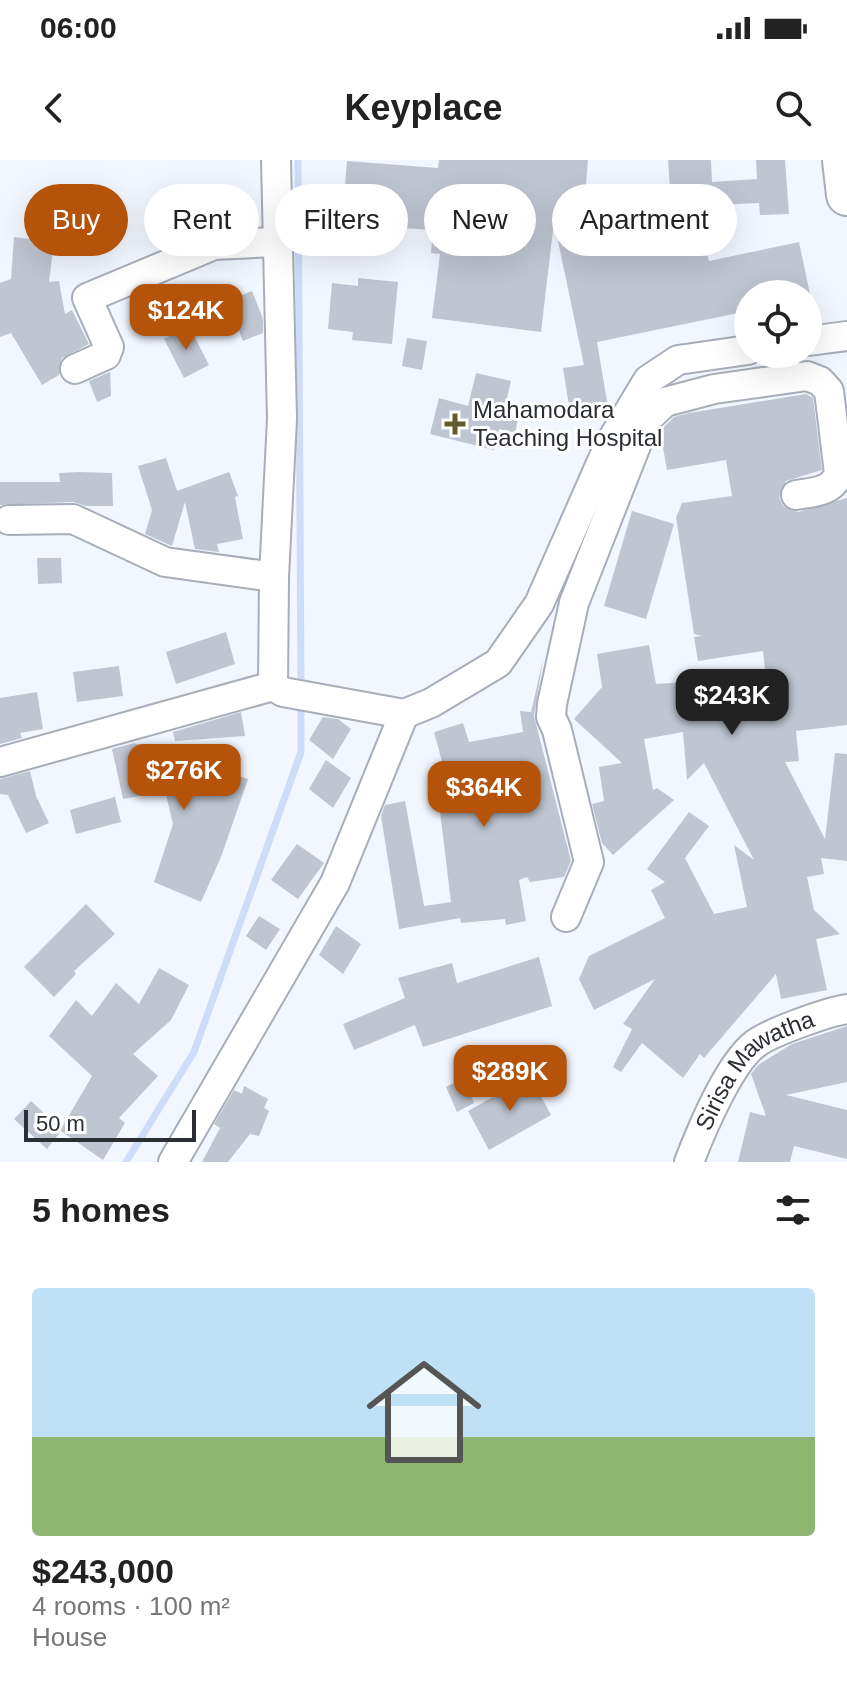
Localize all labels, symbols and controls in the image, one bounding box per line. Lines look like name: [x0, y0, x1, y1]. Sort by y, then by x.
text: 06:00: [40, 11, 117, 44]
icon: back: [32, 86, 76, 130]
icon: search: [771, 86, 815, 130]
text: Keyplace: [344, 87, 503, 128]
chip: Buy: [24, 184, 128, 256]
chip: Rent: [144, 184, 259, 256]
chip: Filters: [275, 184, 408, 256]
chip: New: [424, 184, 536, 256]
chip: Apartment: [552, 184, 737, 256]
map controls: [734, 280, 822, 368]
button: locate: [734, 280, 822, 368]
pin: $124K: [130, 284, 242, 352]
text: $124K: [148, 295, 224, 325]
place label: Mahamodara Teaching Hospital: [473, 396, 662, 451]
marker: Mahamodara Teaching Hospital: [444, 413, 466, 435]
pin: $243K: [676, 669, 788, 737]
text: $243K: [694, 680, 770, 710]
pin: $276K: [128, 744, 240, 812]
text: $276K: [146, 755, 222, 785]
pin: $364K: [428, 761, 540, 829]
text: $364K: [446, 772, 522, 802]
street label: Sirisa Mawatha: [690, 1005, 818, 1134]
pin: $289K: [454, 1045, 566, 1113]
text: $289K: [472, 1056, 548, 1086]
scale bar: [24, 1106, 196, 1142]
text: 50 m: [36, 1111, 85, 1136]
icon: filters: [771, 1188, 815, 1232]
text: 5 homes: [32, 1191, 170, 1229]
icon: home: [352, 1340, 496, 1484]
text: $243,000: [32, 1552, 174, 1590]
text: 4 rooms · 100 m²: [32, 1591, 230, 1621]
text: House: [32, 1622, 107, 1652]

